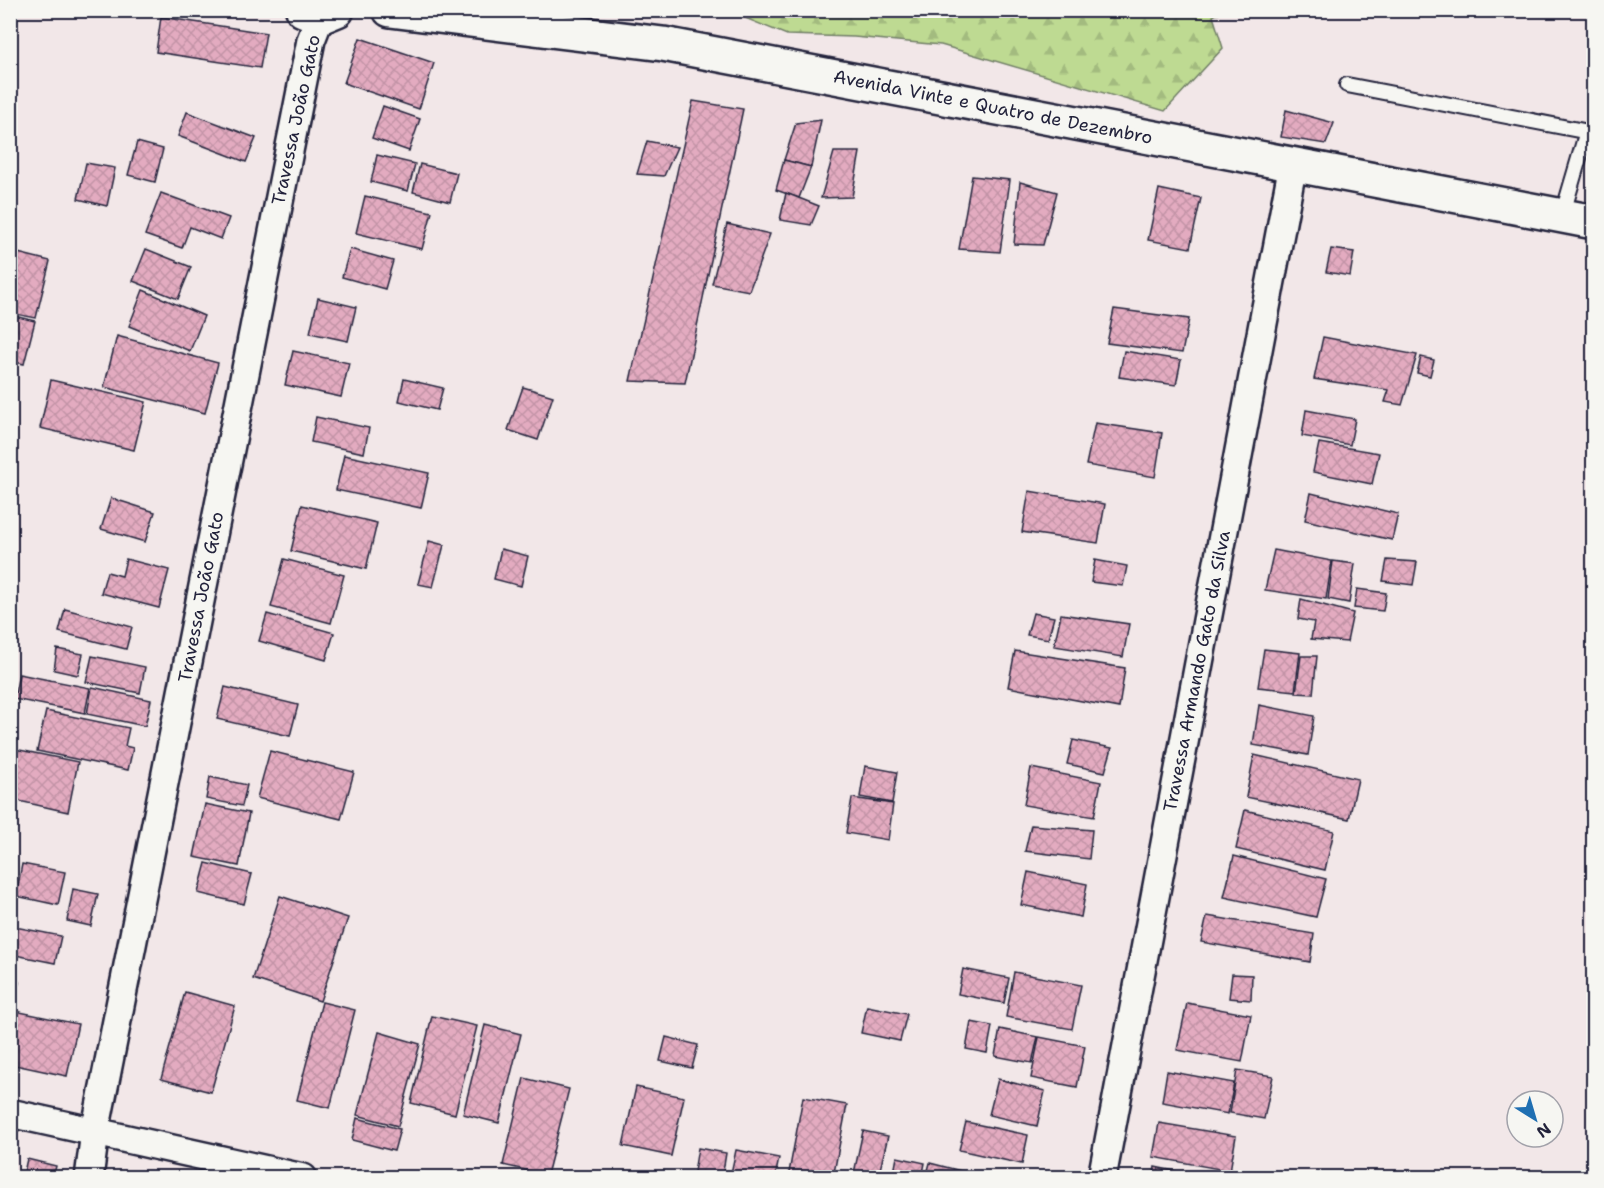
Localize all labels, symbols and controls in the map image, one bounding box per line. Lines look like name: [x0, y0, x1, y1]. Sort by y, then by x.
street label: Travessa João Gato: [266, 33, 326, 207]
street label: Avenida Vinte e Quatro de Dezembro: [831, 64, 1155, 150]
street label: Travessa João Gato: [173, 510, 229, 684]
street label: Travessa Armando Gato da Silva: [1158, 528, 1236, 814]
north arrow: [1505, 1089, 1565, 1149]
text: N: [1532, 1118, 1555, 1143]

